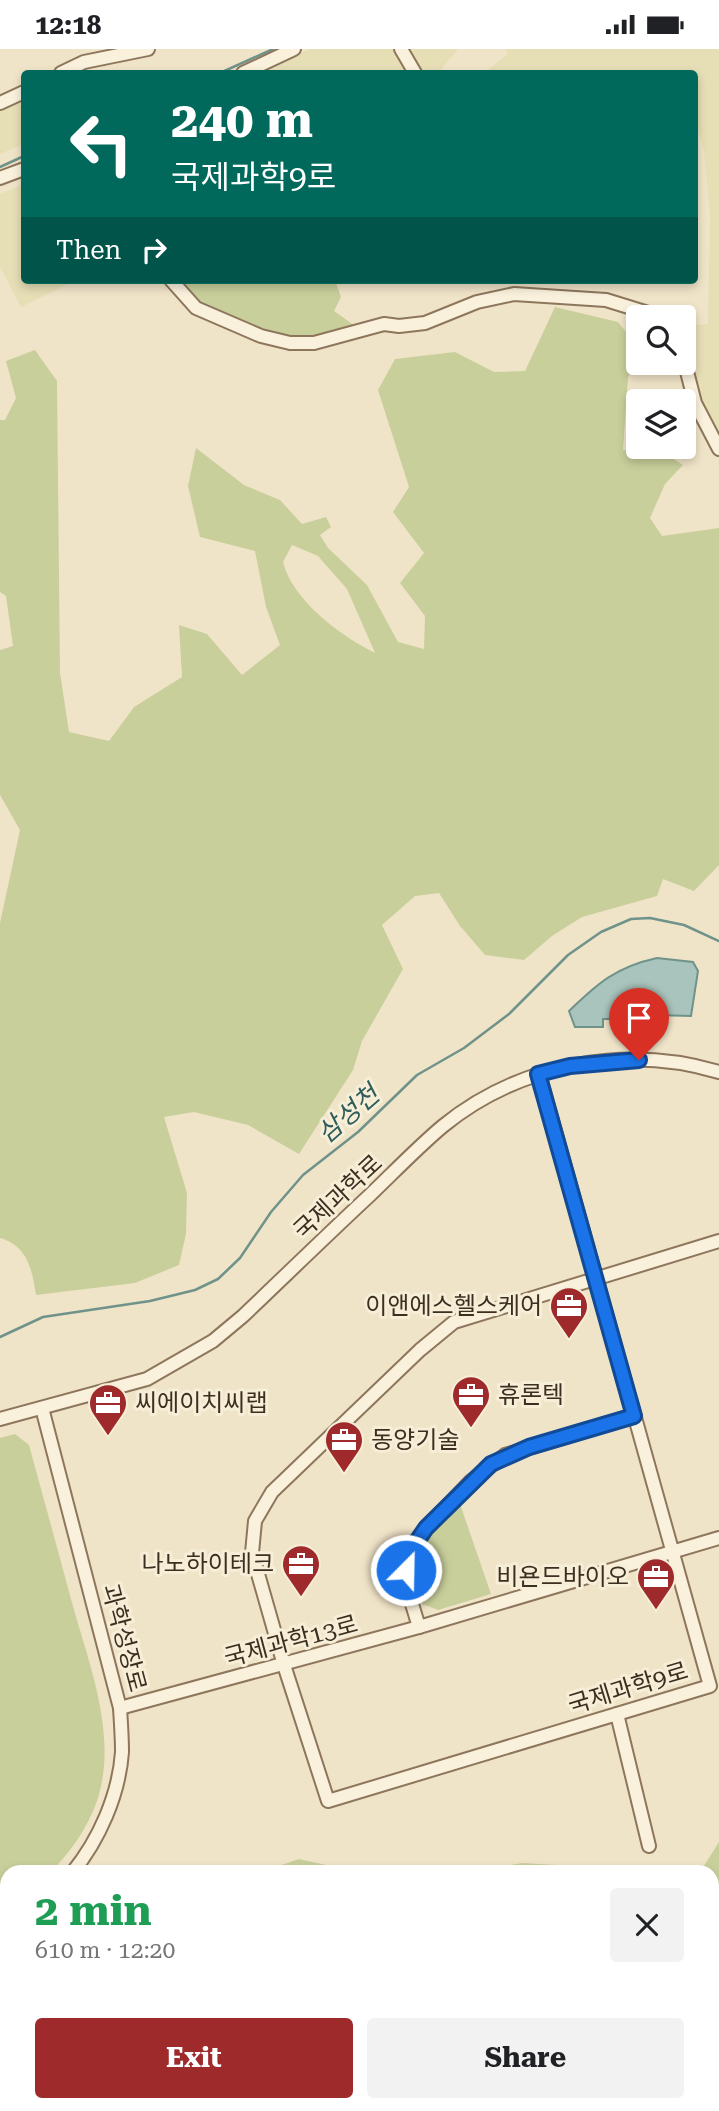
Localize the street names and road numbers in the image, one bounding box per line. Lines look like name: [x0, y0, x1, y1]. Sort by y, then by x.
street label: 국제과학로: [288, 1149, 388, 1245]
street label: 과학성장로: [96, 1581, 152, 1695]
street label: 국제과학13로: [221, 1610, 361, 1672]
street label: 국제과학9로: [565, 1657, 691, 1719]

